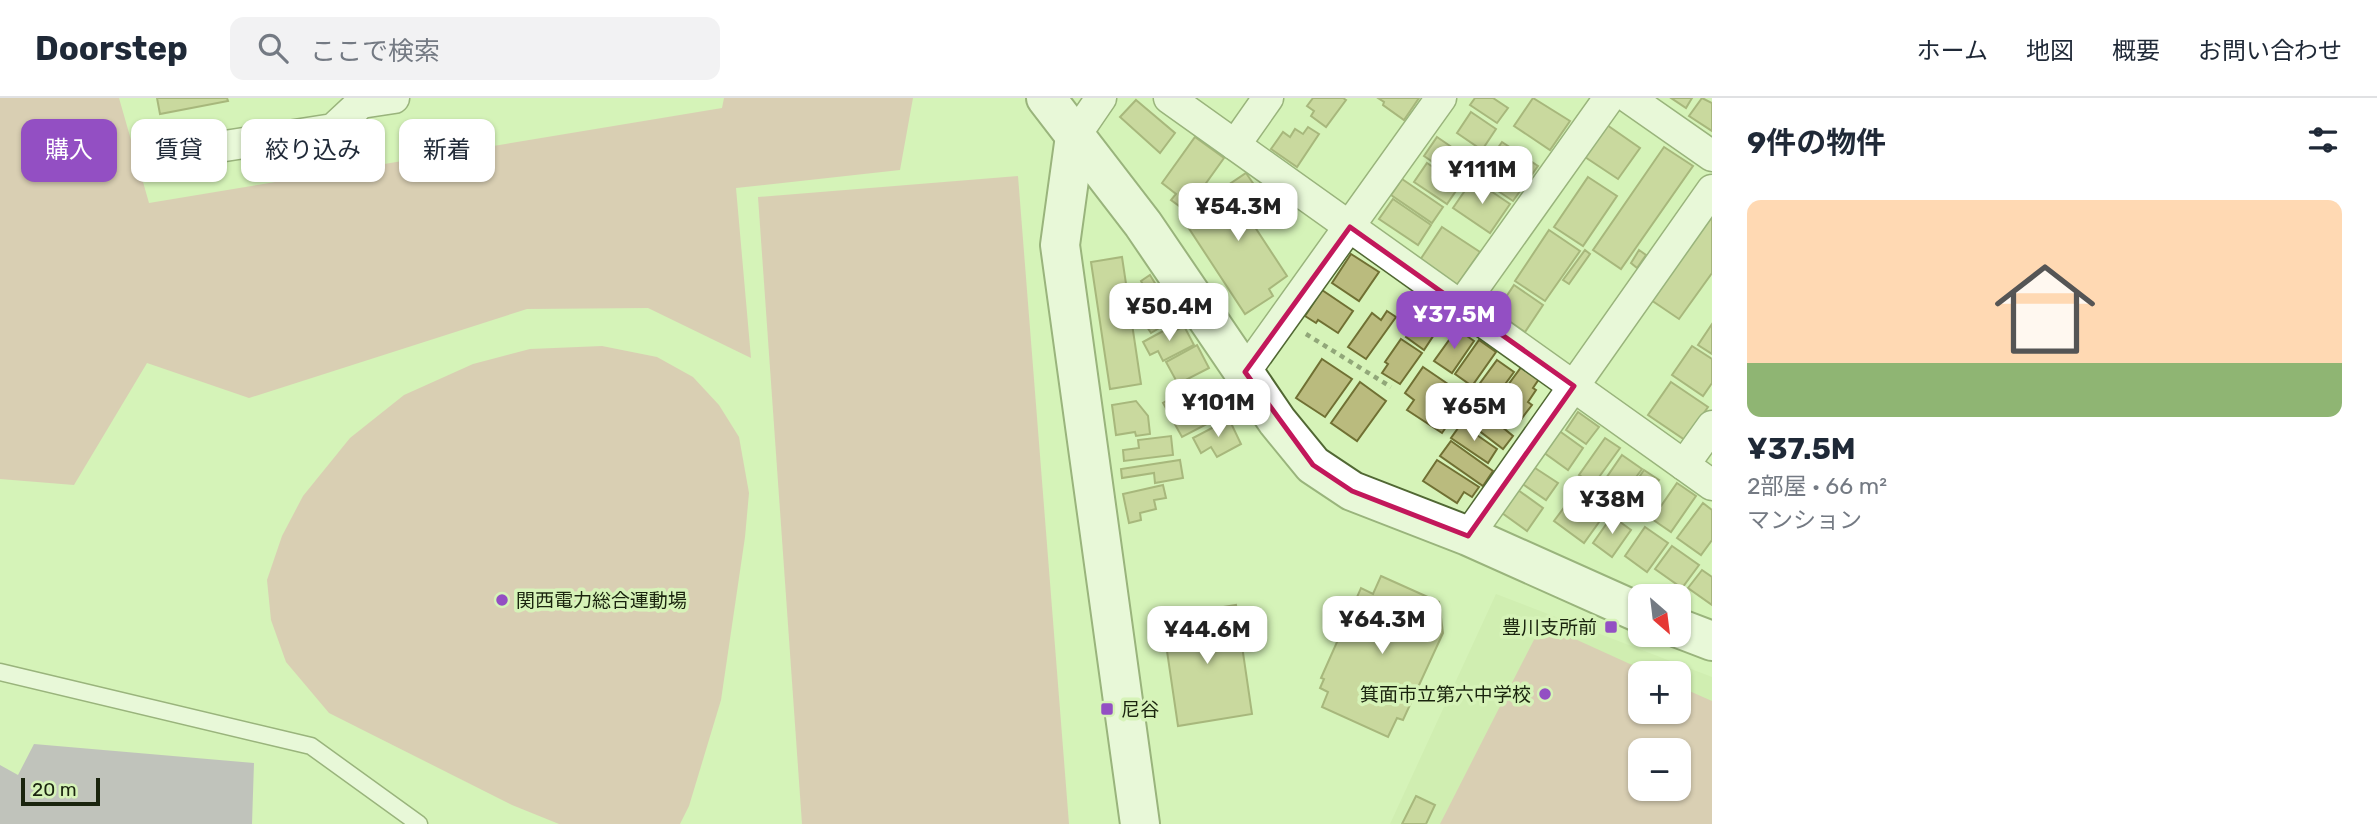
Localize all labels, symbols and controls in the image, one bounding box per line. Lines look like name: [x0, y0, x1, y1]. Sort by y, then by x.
search box: [230, 17, 720, 80]
text: Doorstep: [35, 29, 188, 68]
icon: search: [254, 29, 292, 67]
text: ここで検索: [310, 36, 440, 67]
text: ホーム: [1917, 37, 1988, 65]
text: 地図: [2026, 37, 2074, 65]
text: 概要: [2112, 37, 2160, 65]
text: お問い合わせ: [2198, 37, 2342, 65]
chip: 購入: [21, 119, 117, 182]
chip: 賃貸: [131, 119, 227, 182]
chip: 絞り込み: [241, 119, 385, 182]
chip: 新着: [399, 119, 495, 182]
icon: filters: [2304, 121, 2342, 159]
text: 9件の物件: [1747, 125, 1886, 161]
pin: ¥111M: [1433, 146, 1531, 206]
text: ¥111M: [1447, 155, 1517, 183]
pin: ¥54.3M: [1181, 184, 1295, 243]
text: ¥54.3M: [1195, 192, 1281, 220]
icon: home: [1982, 246, 2108, 372]
pin: ¥50.4M: [1112, 284, 1226, 343]
text: ¥50.4M: [1125, 292, 1213, 320]
pin: ¥37.5M: [1397, 292, 1511, 351]
text: ¥37.5M: [1412, 300, 1496, 328]
pin: ¥101M: [1169, 380, 1267, 439]
pin: ¥65M: [1433, 384, 1515, 443]
text: ¥101M: [1181, 388, 1255, 416]
text: ¥65M: [1442, 392, 1506, 420]
text: ¥37.5M: [1747, 431, 1856, 467]
text: 2部屋 · 66 m²: [1747, 472, 1887, 500]
pin: ¥38M: [1571, 476, 1653, 536]
text: ¥38M: [1579, 485, 1645, 513]
text: マンション: [1747, 506, 1862, 534]
north arrow: [1628, 584, 1690, 648]
map controls: [1628, 584, 1691, 801]
place label: 関西電力総合運動場: [516, 589, 687, 612]
marker: 関西電力総合運動場: [494, 592, 510, 608]
pin: ¥64.3M: [1325, 596, 1439, 656]
text: ¥64.3M: [1338, 605, 1426, 633]
pin: ¥44.6M: [1150, 606, 1264, 666]
text: ¥44.6M: [1163, 615, 1251, 643]
place label: 豊川支所前: [1502, 616, 1597, 639]
marker: 豊川支所前: [1603, 619, 1619, 635]
button: +: [1628, 661, 1691, 724]
place label: 箕面市立第六中学校: [1360, 683, 1531, 706]
marker: 箕面市立第六中学校: [1537, 686, 1553, 702]
place label: 尼谷: [1121, 698, 1159, 721]
marker: 尼谷: [1099, 701, 1115, 717]
button: −: [1628, 738, 1691, 801]
scale bar: [21, 775, 100, 807]
text: 20 m: [32, 778, 77, 801]

